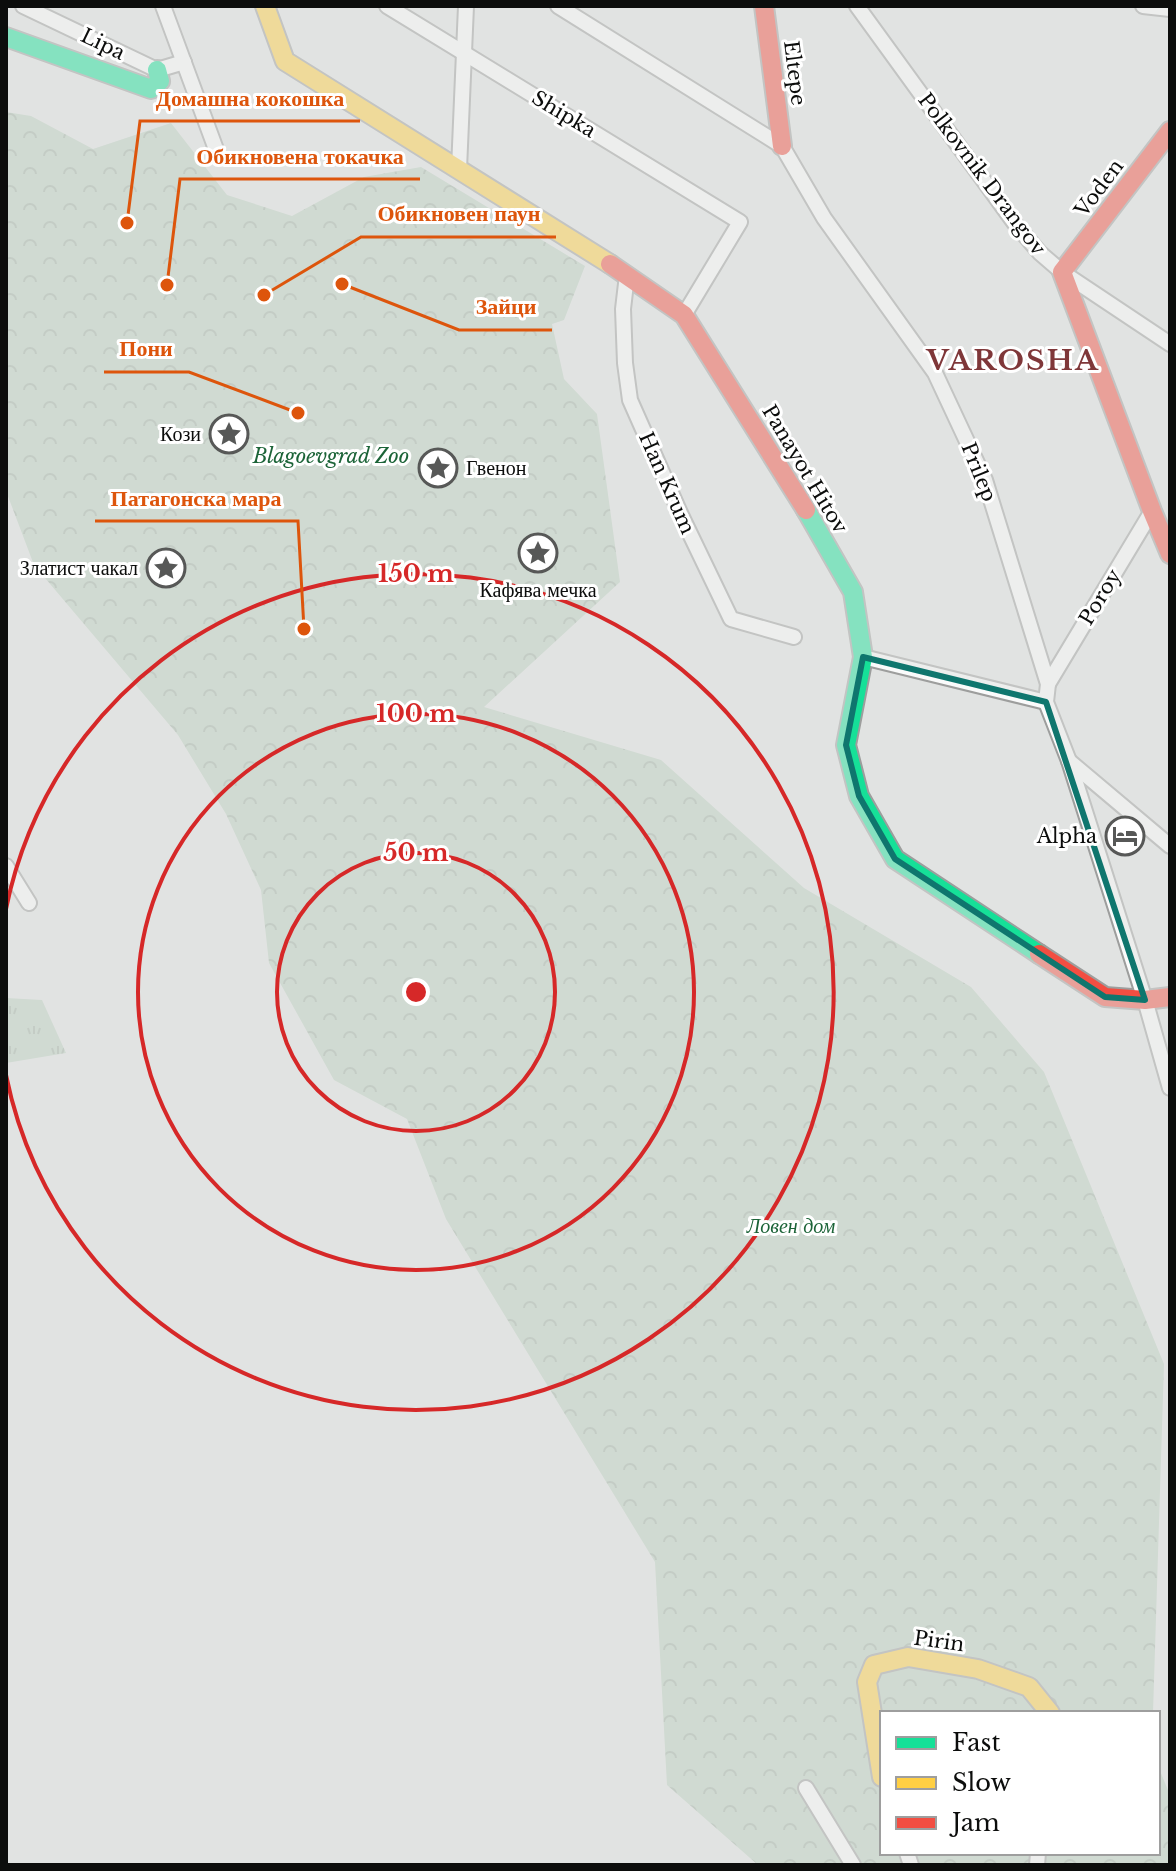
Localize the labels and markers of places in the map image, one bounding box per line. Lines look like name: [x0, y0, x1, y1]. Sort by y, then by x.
callout: Домашна кокошка: [140, 75, 360, 121]
callout: Обикновена токачка: [180, 133, 420, 179]
callout: Обикновен паун: [361, 191, 556, 237]
callout: Зайци: [459, 284, 552, 330]
callout: Пони: [104, 326, 189, 372]
place icon: Кози: [208, 413, 250, 455]
place label: Кози: [160, 422, 201, 446]
place icon: Гвенон: [417, 447, 459, 489]
place label: Гвенон: [466, 456, 527, 480]
callout: Патагонска мара: [95, 475, 298, 521]
place icon: Кафява мечка: [517, 532, 559, 574]
place icon: Златист чакал: [145, 547, 187, 589]
place label: Златист чакал: [20, 556, 138, 580]
place label: Кафява мечка: [479, 578, 597, 602]
hotel icon: Alpha: [1104, 815, 1146, 857]
place label: Alpha: [1036, 824, 1098, 848]
centre of rings: [402, 978, 430, 1006]

